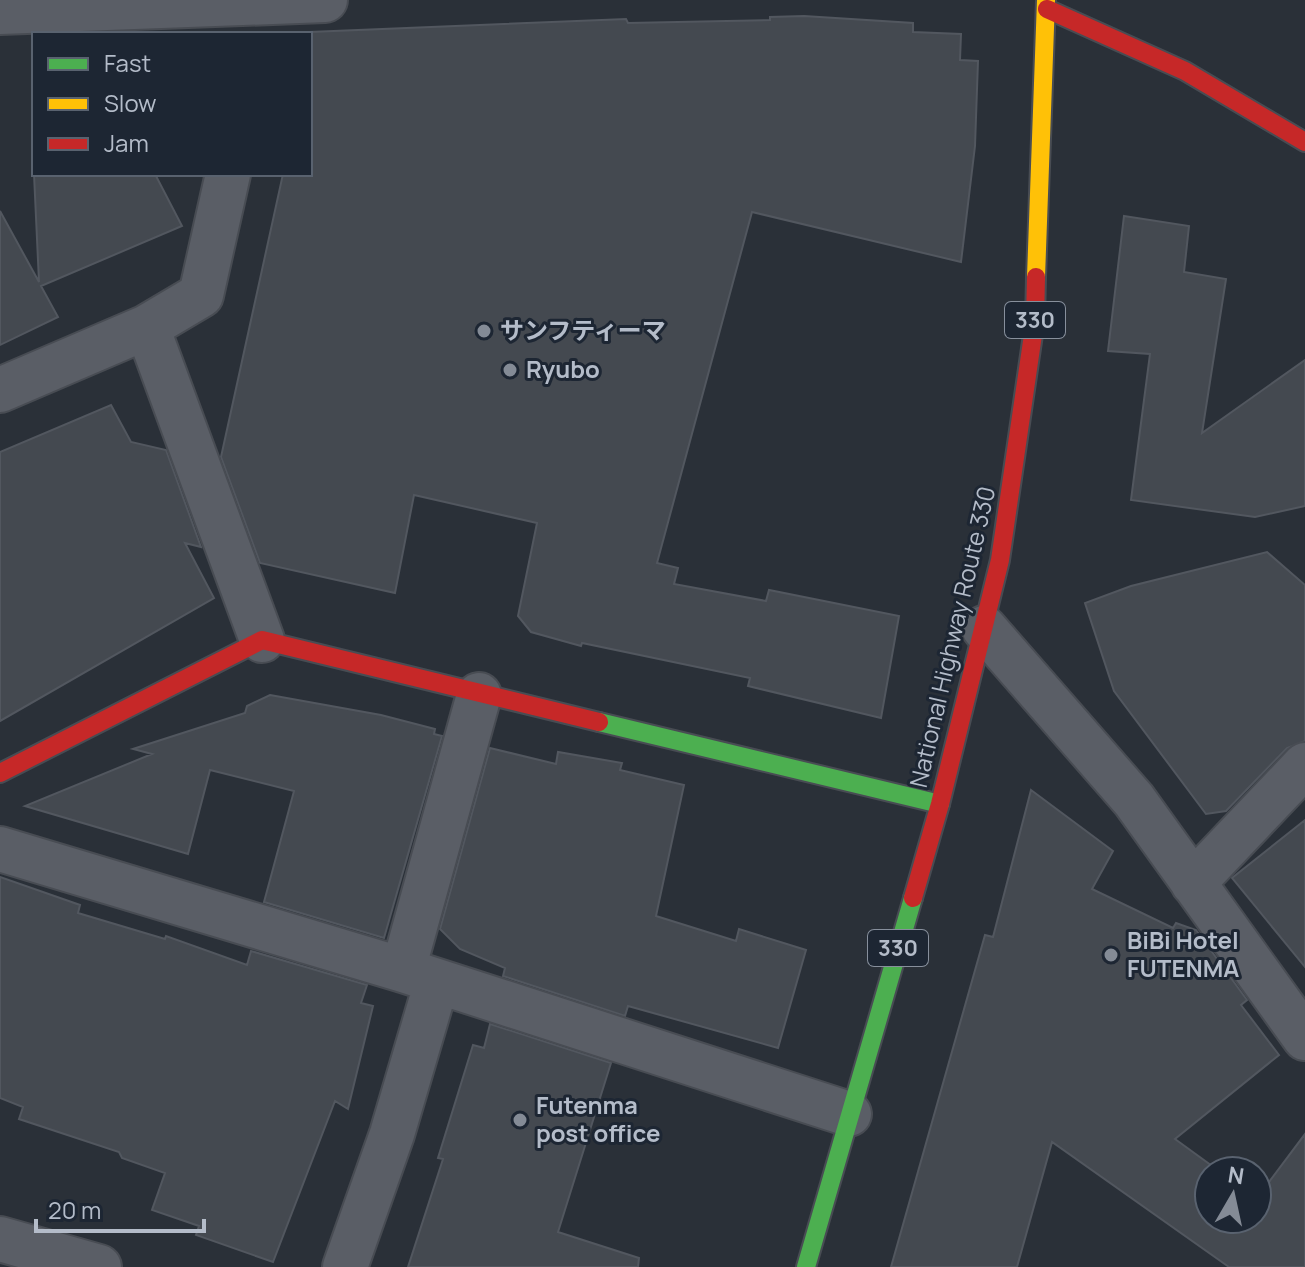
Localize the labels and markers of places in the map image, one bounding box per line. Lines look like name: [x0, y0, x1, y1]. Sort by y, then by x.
place label: サンフティーマ: [500, 313, 666, 346]
marker: サンフティーマ: [475, 322, 493, 340]
place label: Ryubo: [526, 352, 600, 385]
marker: Ryubo: [501, 361, 519, 379]
place label: BiBi Hotel FUTENMA: [1127, 923, 1239, 984]
marker: BiBi Hotel FUTENMA: [1102, 946, 1120, 964]
place label: Futenma post office: [536, 1088, 660, 1149]
marker: Futenma post office: [511, 1111, 529, 1129]

